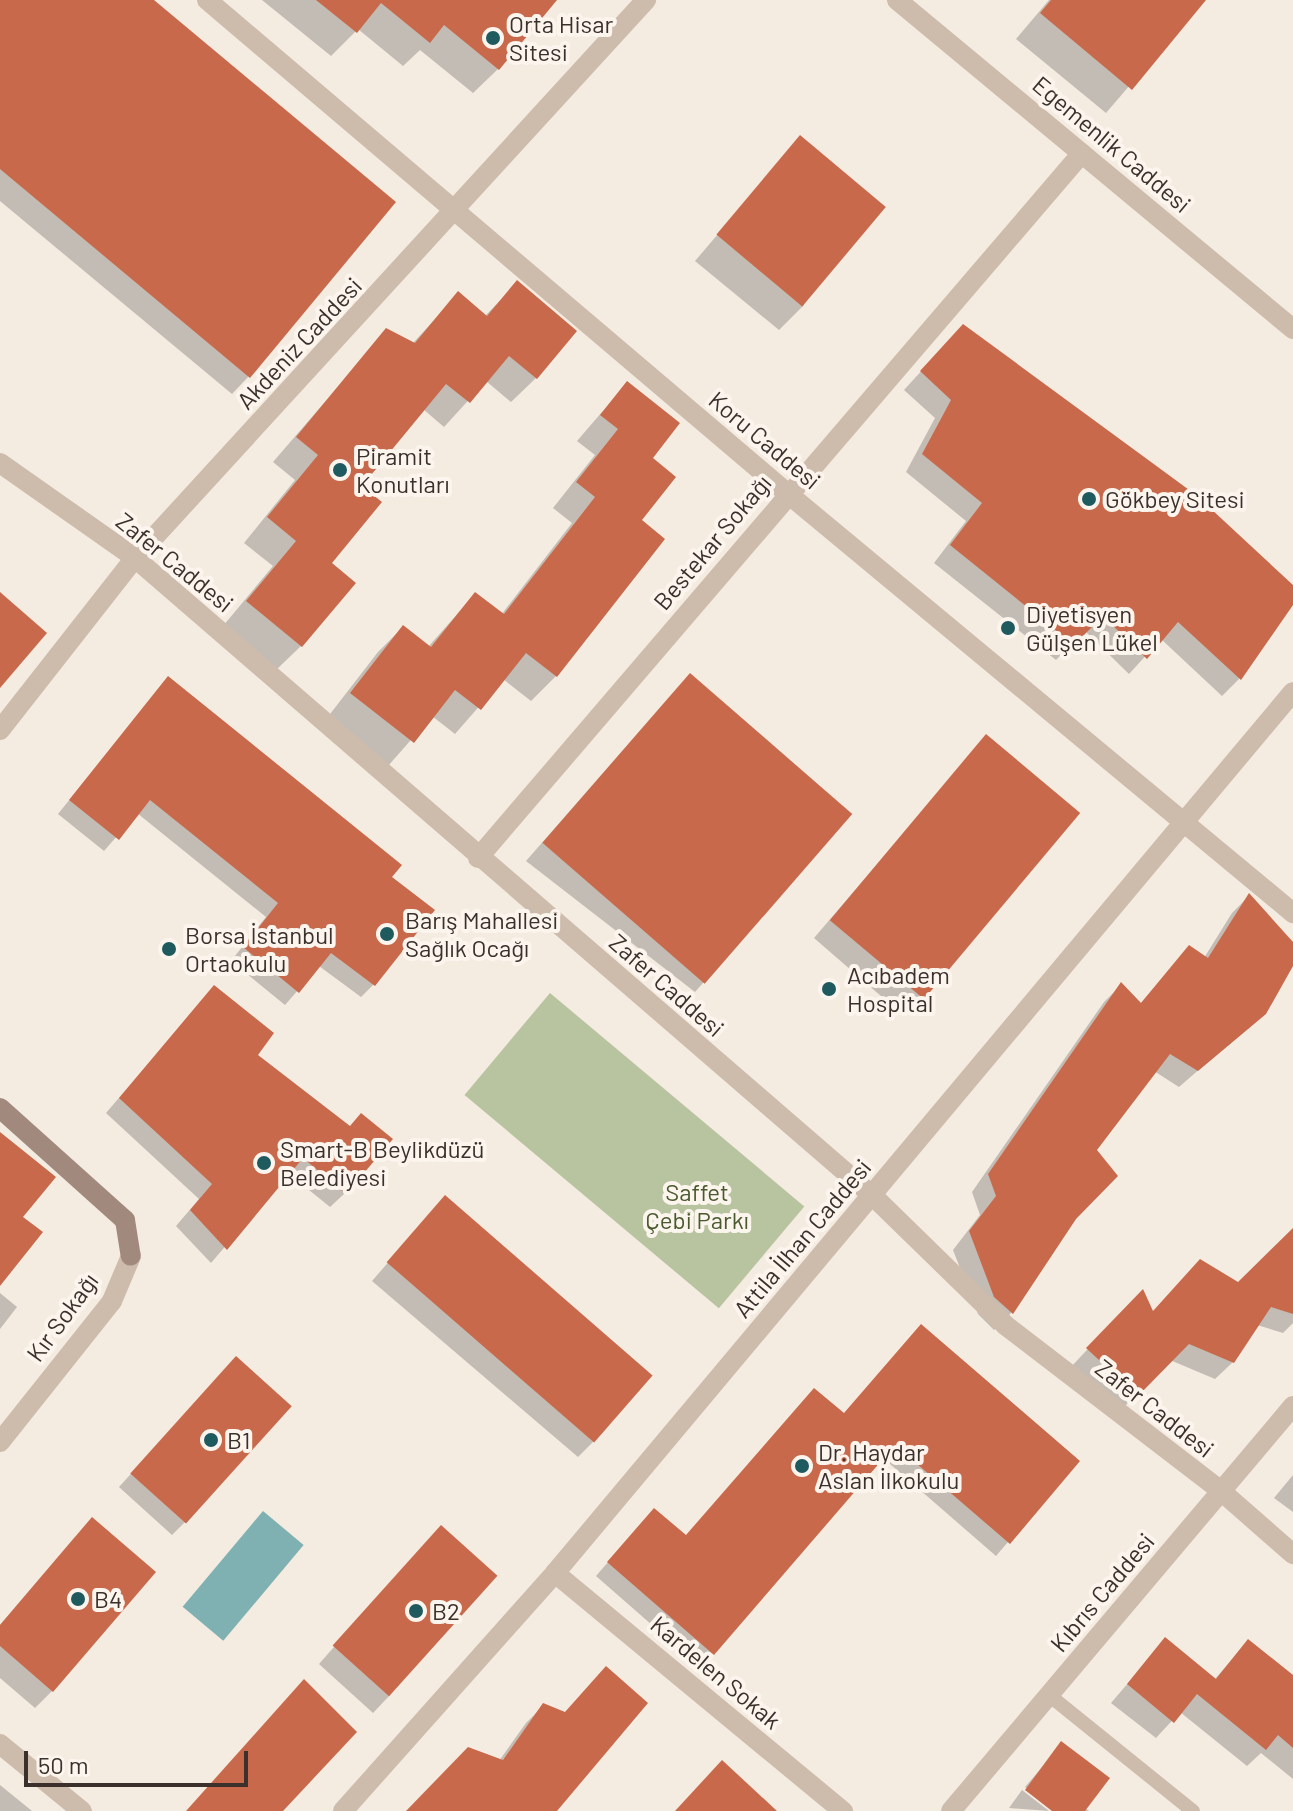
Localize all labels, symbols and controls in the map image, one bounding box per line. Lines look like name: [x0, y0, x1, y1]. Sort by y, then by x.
place label: Orta Hisar Sitesi: [509, 10, 613, 66]
marker: Orta Hisar Sitesi: [484, 29, 502, 47]
street label: Egemenlik Caddesi: [1027, 70, 1197, 218]
street label: Akdeniz Caddesi: [231, 271, 367, 415]
street label: Koru Caddesi: [703, 385, 827, 495]
place label: Piramit Konutları: [356, 442, 450, 498]
marker: Piramit Konutları: [331, 461, 349, 479]
street label: Bestekar Sokağı: [647, 469, 777, 615]
place label: Gökbey Sitesi: [1105, 485, 1245, 513]
marker: Gökbey Sitesi: [1080, 490, 1098, 508]
street label: Zafer Caddesi: [111, 506, 239, 618]
place label: Diyetisyen Gülşen Lükel: [1026, 600, 1158, 656]
marker: Diyetisyen Gülşen Lükel: [997, 617, 1019, 639]
place label: Barış Mahallesi Sağlık Ocağı: [405, 906, 558, 962]
place label: Borsa İstanbul Ortaokulu: [185, 921, 334, 977]
marker: Barış Mahallesi Sağlık Ocağı: [376, 923, 398, 945]
street label: Zafer Caddesi: [604, 927, 730, 1043]
marker: Borsa İstanbul Ortaokulu: [160, 940, 178, 958]
place label: Acıbadem Hospital: [847, 961, 950, 1017]
marker: Acıbadem Hospital: [818, 978, 840, 1000]
place label: Smart-B Beylikdüzü Belediyesi: [280, 1135, 484, 1191]
street label: Attila İlhan Caddesi: [727, 1153, 877, 1323]
marker: Smart-B Beylikdüzü Belediyesi: [255, 1154, 273, 1172]
park label: Saffet Çebi Parkı: [645, 1178, 749, 1234]
street label: Kır Sokağı: [20, 1267, 104, 1367]
street label: Zafer Caddesi: [1090, 1353, 1220, 1463]
place label: B1: [227, 1426, 250, 1454]
marker: B1: [202, 1431, 220, 1449]
place label: Dr. Haydar Aslan İlkokulu: [818, 1438, 959, 1494]
marker: Dr. Haydar Aslan İlkokulu: [793, 1457, 811, 1475]
street label: Kıbrıs Caddesi: [1044, 1527, 1160, 1657]
place label: B4: [94, 1585, 122, 1613]
marker: B4: [69, 1590, 87, 1608]
place label: B2: [432, 1597, 460, 1625]
marker: B2: [407, 1602, 425, 1620]
street label: Kardelen Sokak: [645, 1609, 787, 1735]
scale bar: [28, 1735, 252, 1785]
text: 50 m: [38, 1750, 89, 1779]

